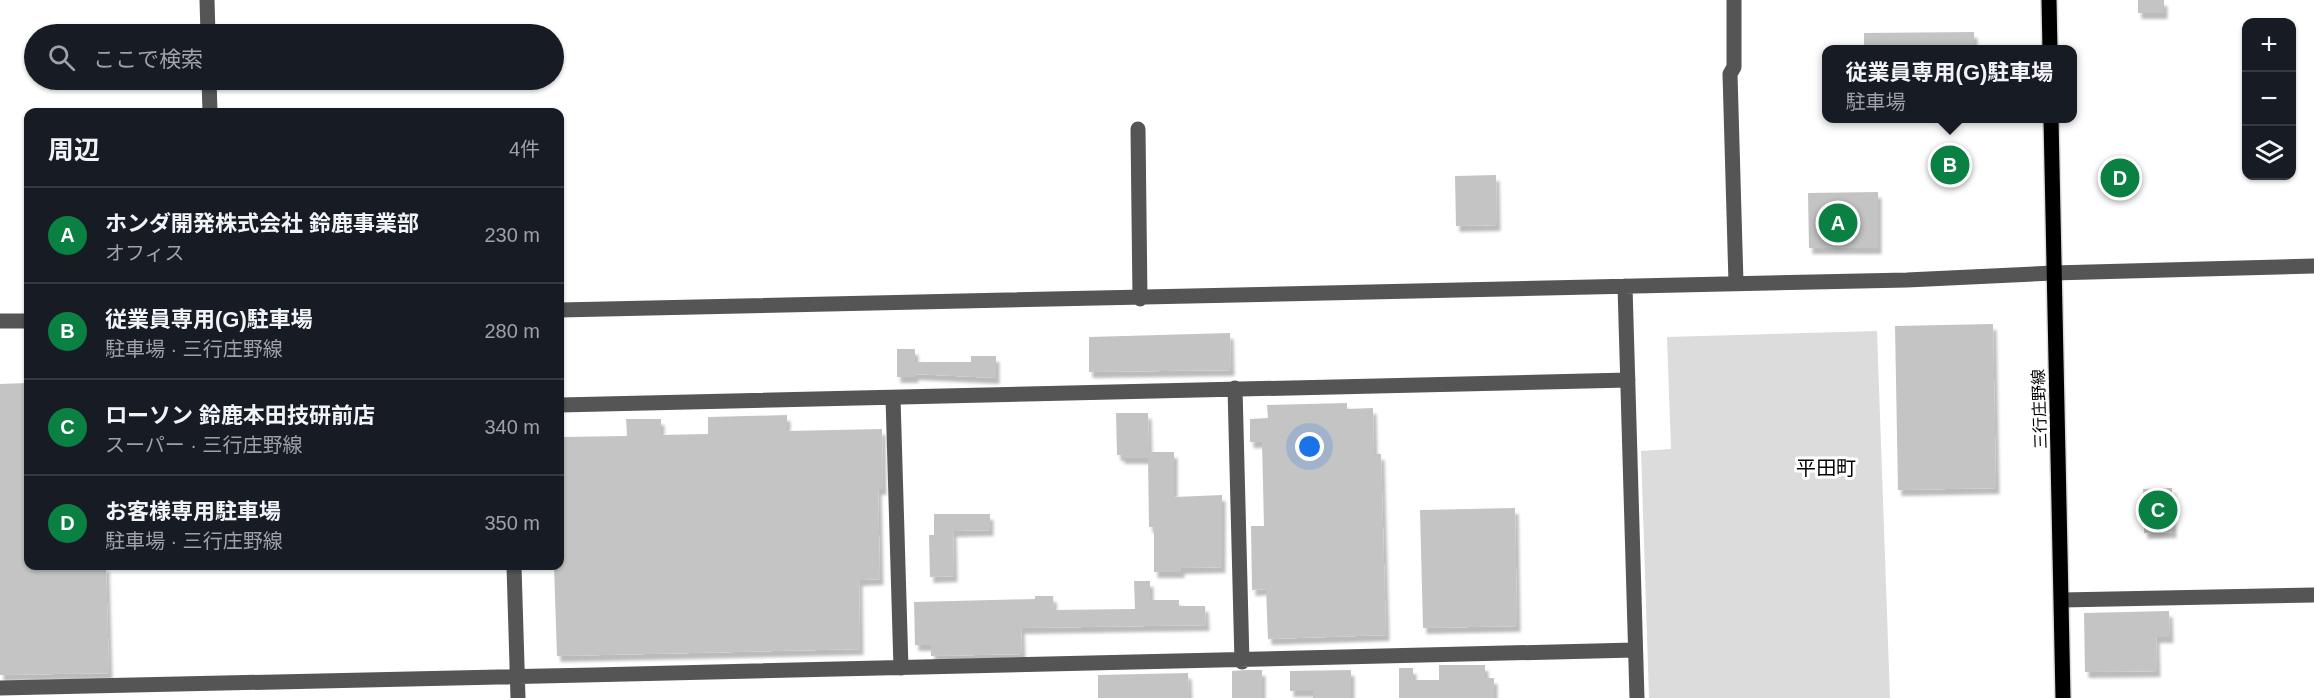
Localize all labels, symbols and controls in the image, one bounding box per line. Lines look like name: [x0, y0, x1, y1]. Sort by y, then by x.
map controls: [2242, 18, 2296, 180]
button: +: [2242, 18, 2296, 72]
search box: [24, 24, 564, 90]
icon: search: [45, 41, 78, 74]
popup: [1822, 45, 2077, 123]
text: ここで検索: [93, 47, 203, 72]
text: 従業員専用(G)駐車場: [1846, 60, 2053, 85]
button: −: [2242, 72, 2296, 126]
text: 駐車場: [1846, 91, 1906, 113]
button: layers: [2242, 126, 2296, 180]
text: 周辺: [48, 135, 100, 165]
text: 4件: [509, 138, 540, 160]
pin: B: [1930, 142, 1970, 188]
pin: D: [2100, 156, 2140, 201]
pin: A: [1818, 200, 1858, 246]
text: ホンダ開発株式会社 鈴鹿事業部: [105, 211, 419, 236]
text: A: [60, 224, 75, 246]
text: 230 m: [484, 224, 540, 246]
text: オフィス: [105, 242, 185, 264]
text: 従業員専用(G)駐車場: [105, 307, 313, 332]
text: B: [60, 320, 75, 342]
text: 280 m: [484, 320, 540, 342]
text: 駐車場 · 三行庄野線: [105, 338, 283, 360]
street label: 三行庄野線: [2030, 369, 2049, 449]
text: ローソン 鈴鹿本田技研前店: [105, 403, 375, 428]
text: C: [60, 416, 75, 438]
text: 340 m: [484, 416, 540, 438]
your location: [1295, 432, 1324, 461]
text: スーパー · 三行庄野線: [105, 434, 303, 456]
district label: 平田町: [1796, 457, 1856, 479]
pin: C: [2138, 488, 2178, 532]
text: お客様専用駐車場: [105, 499, 281, 524]
text: D: [60, 512, 75, 534]
text: 350 m: [484, 512, 540, 534]
text: 駐車場 · 三行庄野線: [105, 530, 283, 552]

